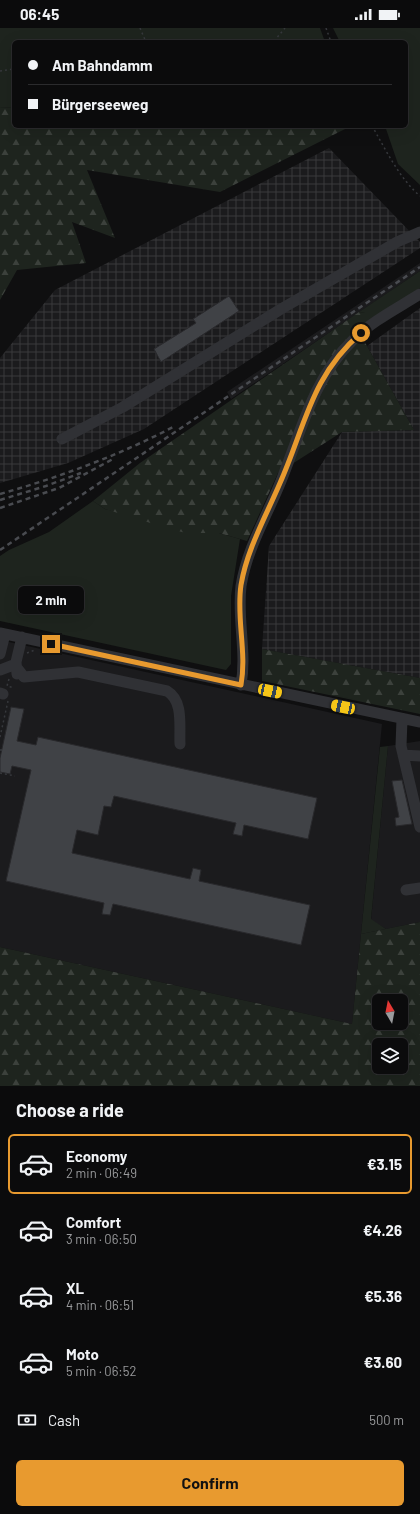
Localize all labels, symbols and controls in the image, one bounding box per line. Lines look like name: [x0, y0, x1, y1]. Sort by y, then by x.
text: 06:45: [20, 5, 59, 23]
text: Am Bahndamm: [52, 56, 153, 74]
text: Bürgerseeweg: [52, 95, 148, 113]
route start: [352, 324, 370, 342]
callout: 2 min: [18, 586, 84, 614]
text: 2 min: [35, 592, 67, 608]
route end: [42, 635, 60, 653]
car: [257, 683, 283, 699]
car: [330, 699, 356, 715]
north arrow: [372, 994, 408, 1030]
map controls: [372, 994, 408, 1074]
button: layers: [372, 1038, 408, 1074]
text: Choose a ride: [16, 1099, 124, 1121]
icon: car: [18, 1146, 54, 1182]
text: Economy: [66, 1147, 127, 1165]
text: €3.15: [367, 1155, 402, 1173]
text: 2 min · 06:49: [66, 1165, 137, 1181]
icon: car: [18, 1212, 54, 1248]
text: Comfort: [66, 1213, 121, 1231]
text: €4.26: [363, 1221, 402, 1239]
text: 3 min · 06:50: [66, 1231, 137, 1247]
icon: car: [18, 1278, 54, 1314]
text: XL: [66, 1279, 84, 1297]
text: €5.36: [364, 1287, 402, 1305]
text: 4 min · 06:51: [66, 1297, 134, 1313]
icon: car: [18, 1344, 54, 1380]
text: Moto: [66, 1345, 99, 1363]
text: €3.60: [364, 1353, 402, 1371]
text: 5 min · 06:52: [66, 1363, 136, 1379]
icon: cash: [16, 1409, 38, 1431]
text: Cash: [48, 1411, 80, 1429]
text: 500 m: [369, 1412, 404, 1428]
button: Confirm: [16, 1460, 404, 1506]

